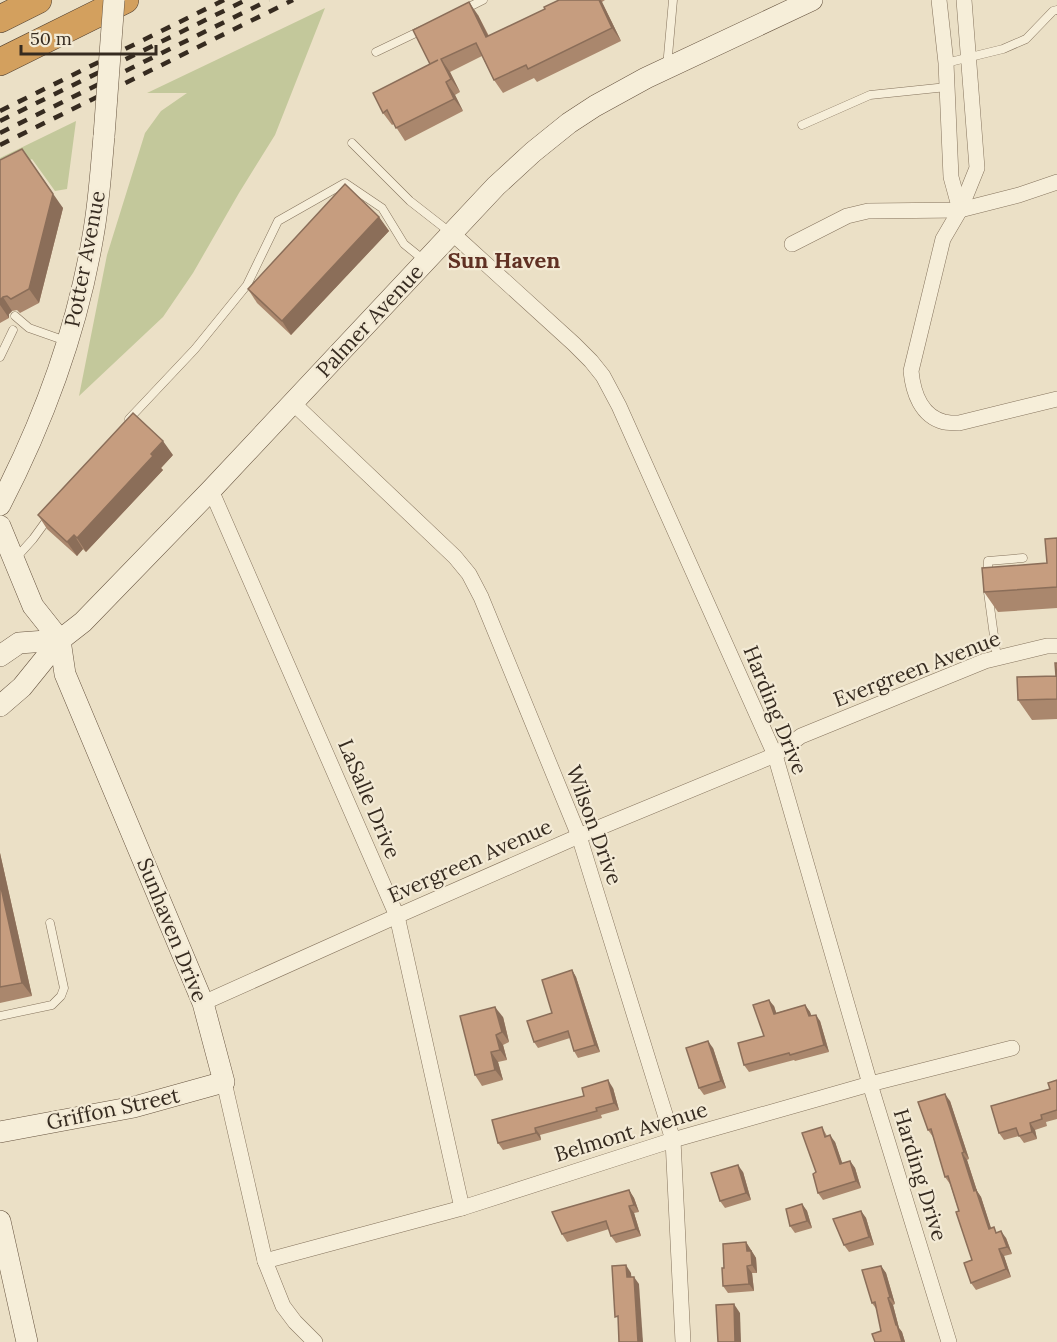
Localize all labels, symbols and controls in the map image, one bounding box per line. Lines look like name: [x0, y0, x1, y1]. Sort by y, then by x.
scale bar: [21, 18, 156, 56]
text: 50 m: [30, 27, 72, 50]
street label: Potter Avenue: [58, 188, 111, 329]
district label: Sun Haven: [448, 246, 560, 274]
street label: Palmer Avenue: [310, 258, 429, 383]
street label: Evergreen Avenue: [830, 624, 1004, 713]
street label: Harding Drive: [737, 641, 814, 778]
street label: LaSalle Drive: [332, 735, 407, 863]
street label: Wilson Drive: [560, 762, 629, 888]
street label: Evergreen Avenue: [384, 812, 556, 909]
street label: Sunhaven Drive: [131, 854, 214, 1006]
street label: Griffon Street: [44, 1081, 183, 1136]
street label: Belmont Avenue: [551, 1095, 711, 1168]
street label: Harding Drive: [888, 1105, 953, 1244]

